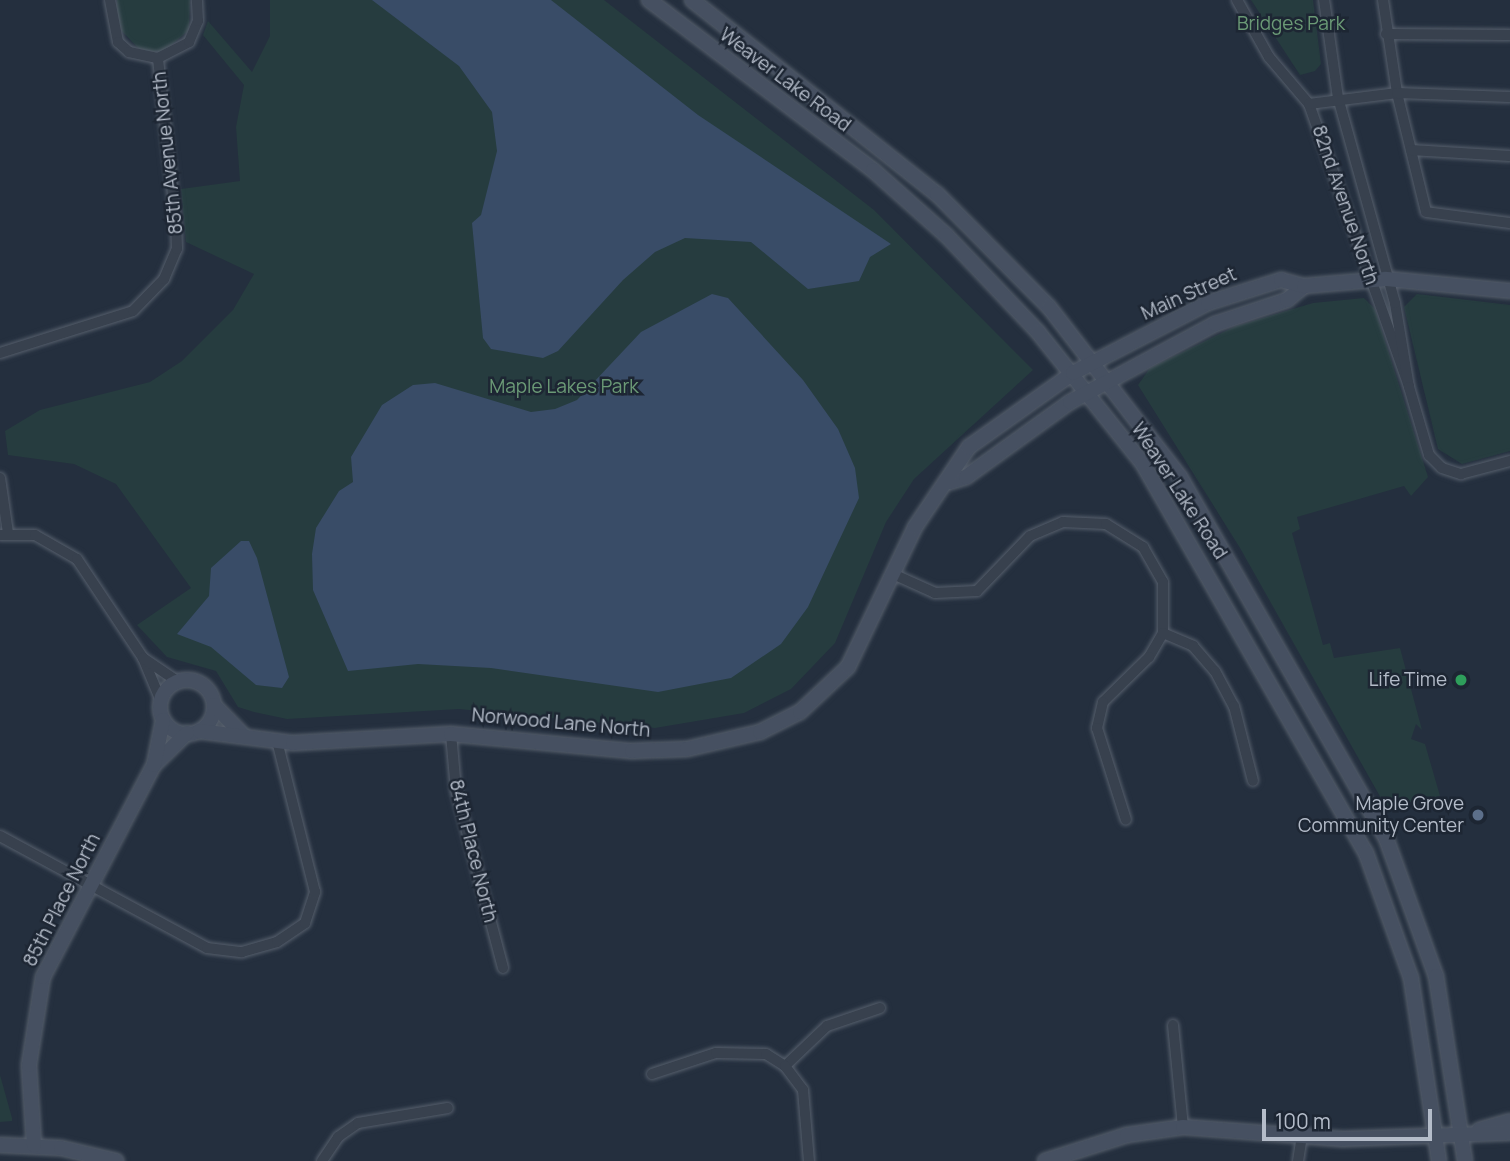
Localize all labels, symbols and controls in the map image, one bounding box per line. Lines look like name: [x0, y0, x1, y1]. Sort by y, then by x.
park label: Bridges Park: [1237, 13, 1345, 35]
street label: Weaver Lake Road: [715, 23, 855, 137]
street label: 85th Avenue North: [148, 70, 188, 236]
street label: 82nd Avenue North: [1307, 122, 1383, 288]
street label: Main Street: [1138, 263, 1240, 325]
park label: Maple Lakes Park: [489, 376, 639, 398]
street label: Weaver Lake Road: [1126, 418, 1232, 564]
place label: Life Time: [1369, 669, 1447, 691]
marker: Life Time: [1453, 672, 1469, 688]
street label: Norwood Lane North: [471, 704, 651, 742]
street label: 84th Place North: [444, 777, 502, 925]
place label: Maple Grove Community Center: [1298, 793, 1464, 837]
marker: Maple Grove Community Center: [1470, 807, 1486, 823]
street label: 85th Place North: [19, 830, 105, 970]
scale bar: [1265, 1094, 1435, 1138]
text: 100 m: [1275, 1107, 1331, 1135]

